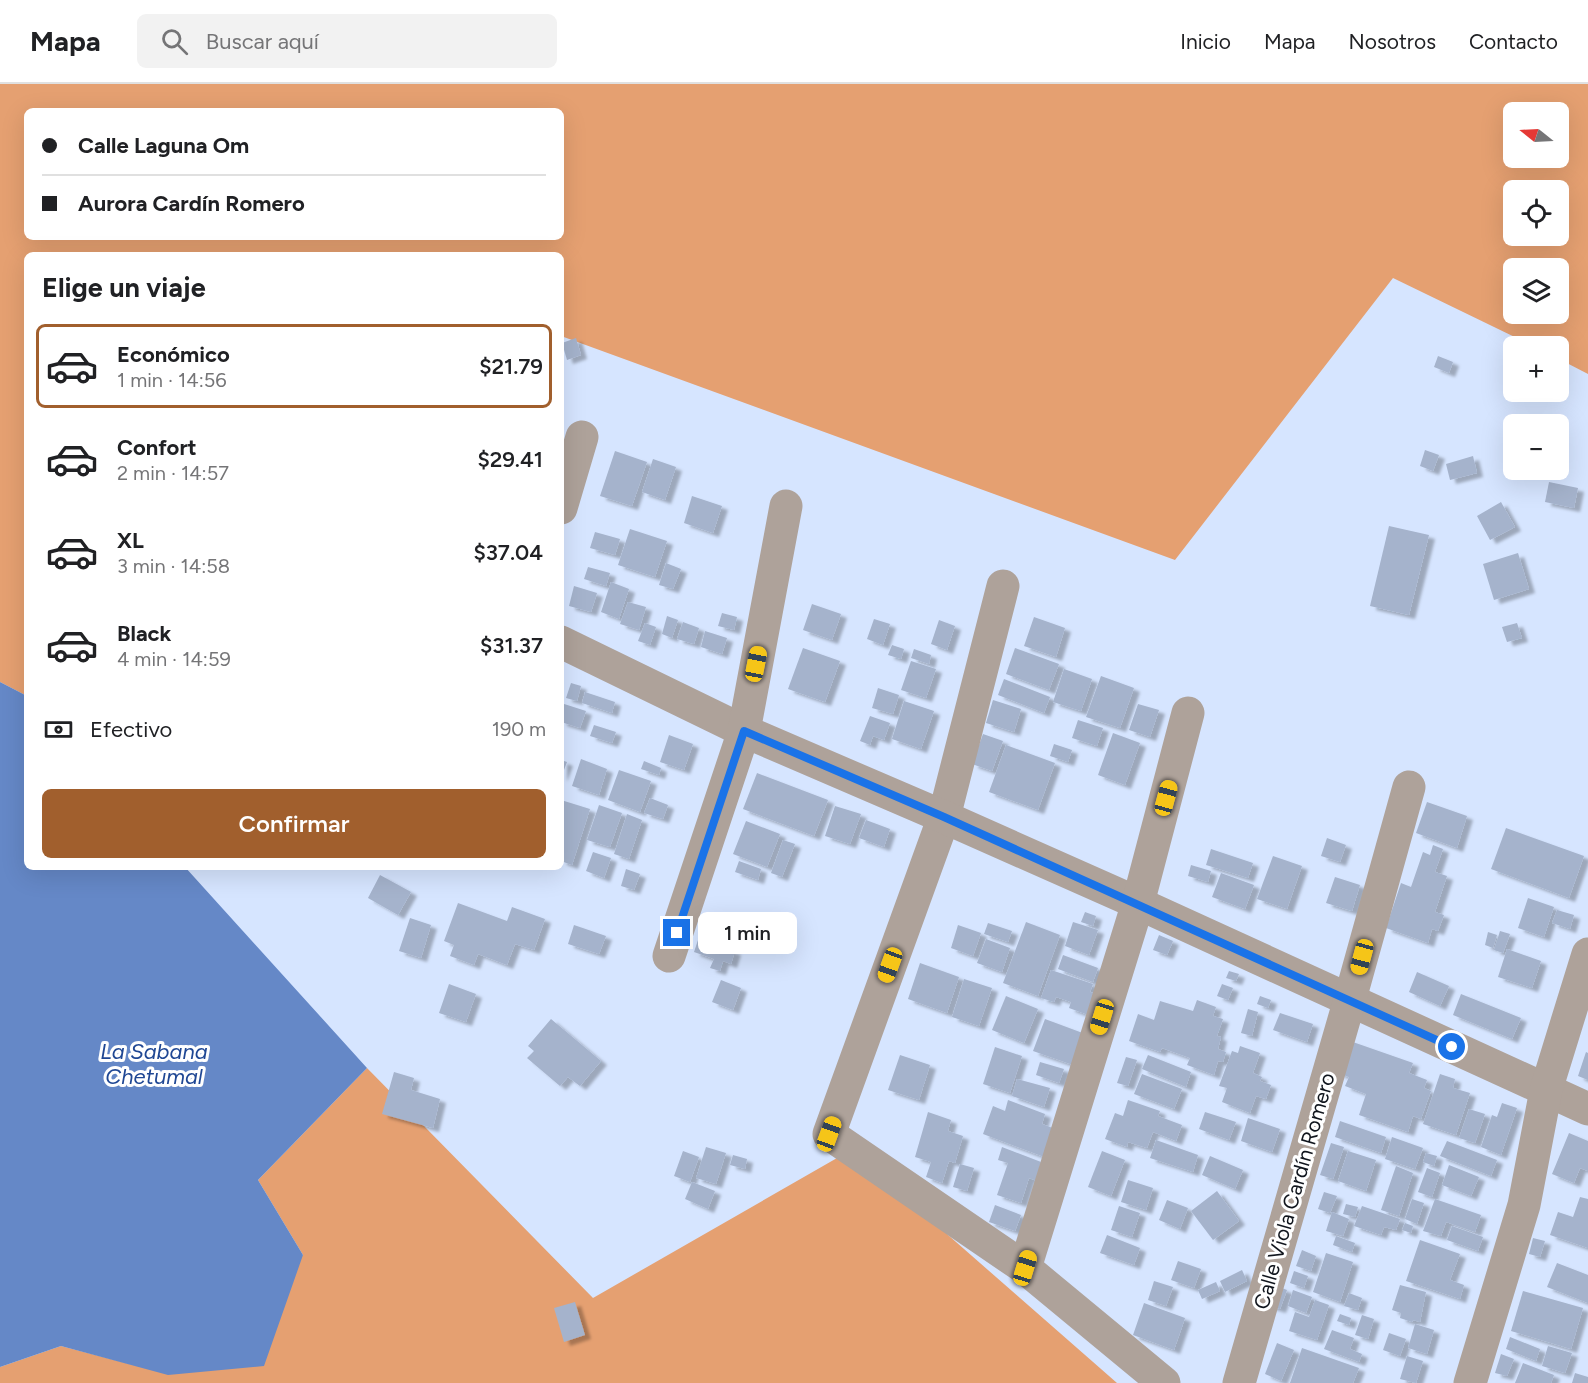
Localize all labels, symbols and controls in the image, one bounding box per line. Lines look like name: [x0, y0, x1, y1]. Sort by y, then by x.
search box: [137, 14, 557, 68]
text: Mapa: [30, 24, 101, 58]
icon: search: [158, 25, 191, 58]
text: Buscar aquí: [206, 28, 319, 55]
text: Inicio: [1180, 29, 1231, 54]
text: Mapa: [1264, 29, 1316, 54]
text: Nosotros: [1349, 29, 1436, 54]
text: Contacto: [1469, 29, 1558, 54]
north arrow: [1503, 102, 1569, 168]
map controls: [1503, 102, 1569, 480]
text: Calle Laguna Om: [78, 132, 249, 159]
button: locate: [1503, 180, 1569, 246]
text: Aurora Cardín Romero: [78, 190, 305, 217]
button: layers: [1503, 258, 1569, 324]
text: Elige un viaje: [42, 271, 206, 304]
button: +: [1503, 336, 1569, 402]
icon: car: [45, 339, 99, 393]
text: Económico: [117, 341, 230, 368]
text: $21.79: [479, 353, 543, 380]
text: 1 min · 14:56: [117, 368, 227, 392]
button: −: [1503, 414, 1569, 480]
icon: car: [45, 432, 99, 486]
text: Confort: [117, 434, 197, 461]
text: $29.41: [477, 446, 543, 473]
text: 2 min · 14:57: [117, 461, 229, 485]
icon: car: [45, 525, 99, 579]
text: XL: [117, 527, 144, 554]
text: $37.04: [473, 539, 543, 566]
text: 3 min · 14:58: [117, 554, 230, 578]
icon: car: [45, 618, 99, 672]
text: Black: [117, 620, 171, 647]
text: $31.37: [480, 632, 543, 659]
car: [744, 645, 768, 683]
text: 4 min · 14:59: [117, 647, 231, 671]
icon: cash: [42, 713, 75, 746]
text: Efectivo: [90, 716, 172, 743]
text: 190 m: [492, 717, 546, 741]
car: [1153, 778, 1179, 818]
button: Confirmar: [42, 789, 546, 858]
callout: 1 min: [698, 912, 797, 954]
route end: [663, 919, 690, 946]
text: 1 min: [724, 921, 771, 945]
car: [1349, 937, 1375, 977]
car: [875, 945, 905, 985]
car: [1088, 997, 1116, 1037]
route start: [1438, 1033, 1465, 1060]
water label: La Sabana Chetumal: [100, 1038, 208, 1090]
street label: Calle Viola Cardín Romero: [1248, 1070, 1340, 1312]
car: [814, 1114, 844, 1154]
car: [1011, 1248, 1039, 1288]

